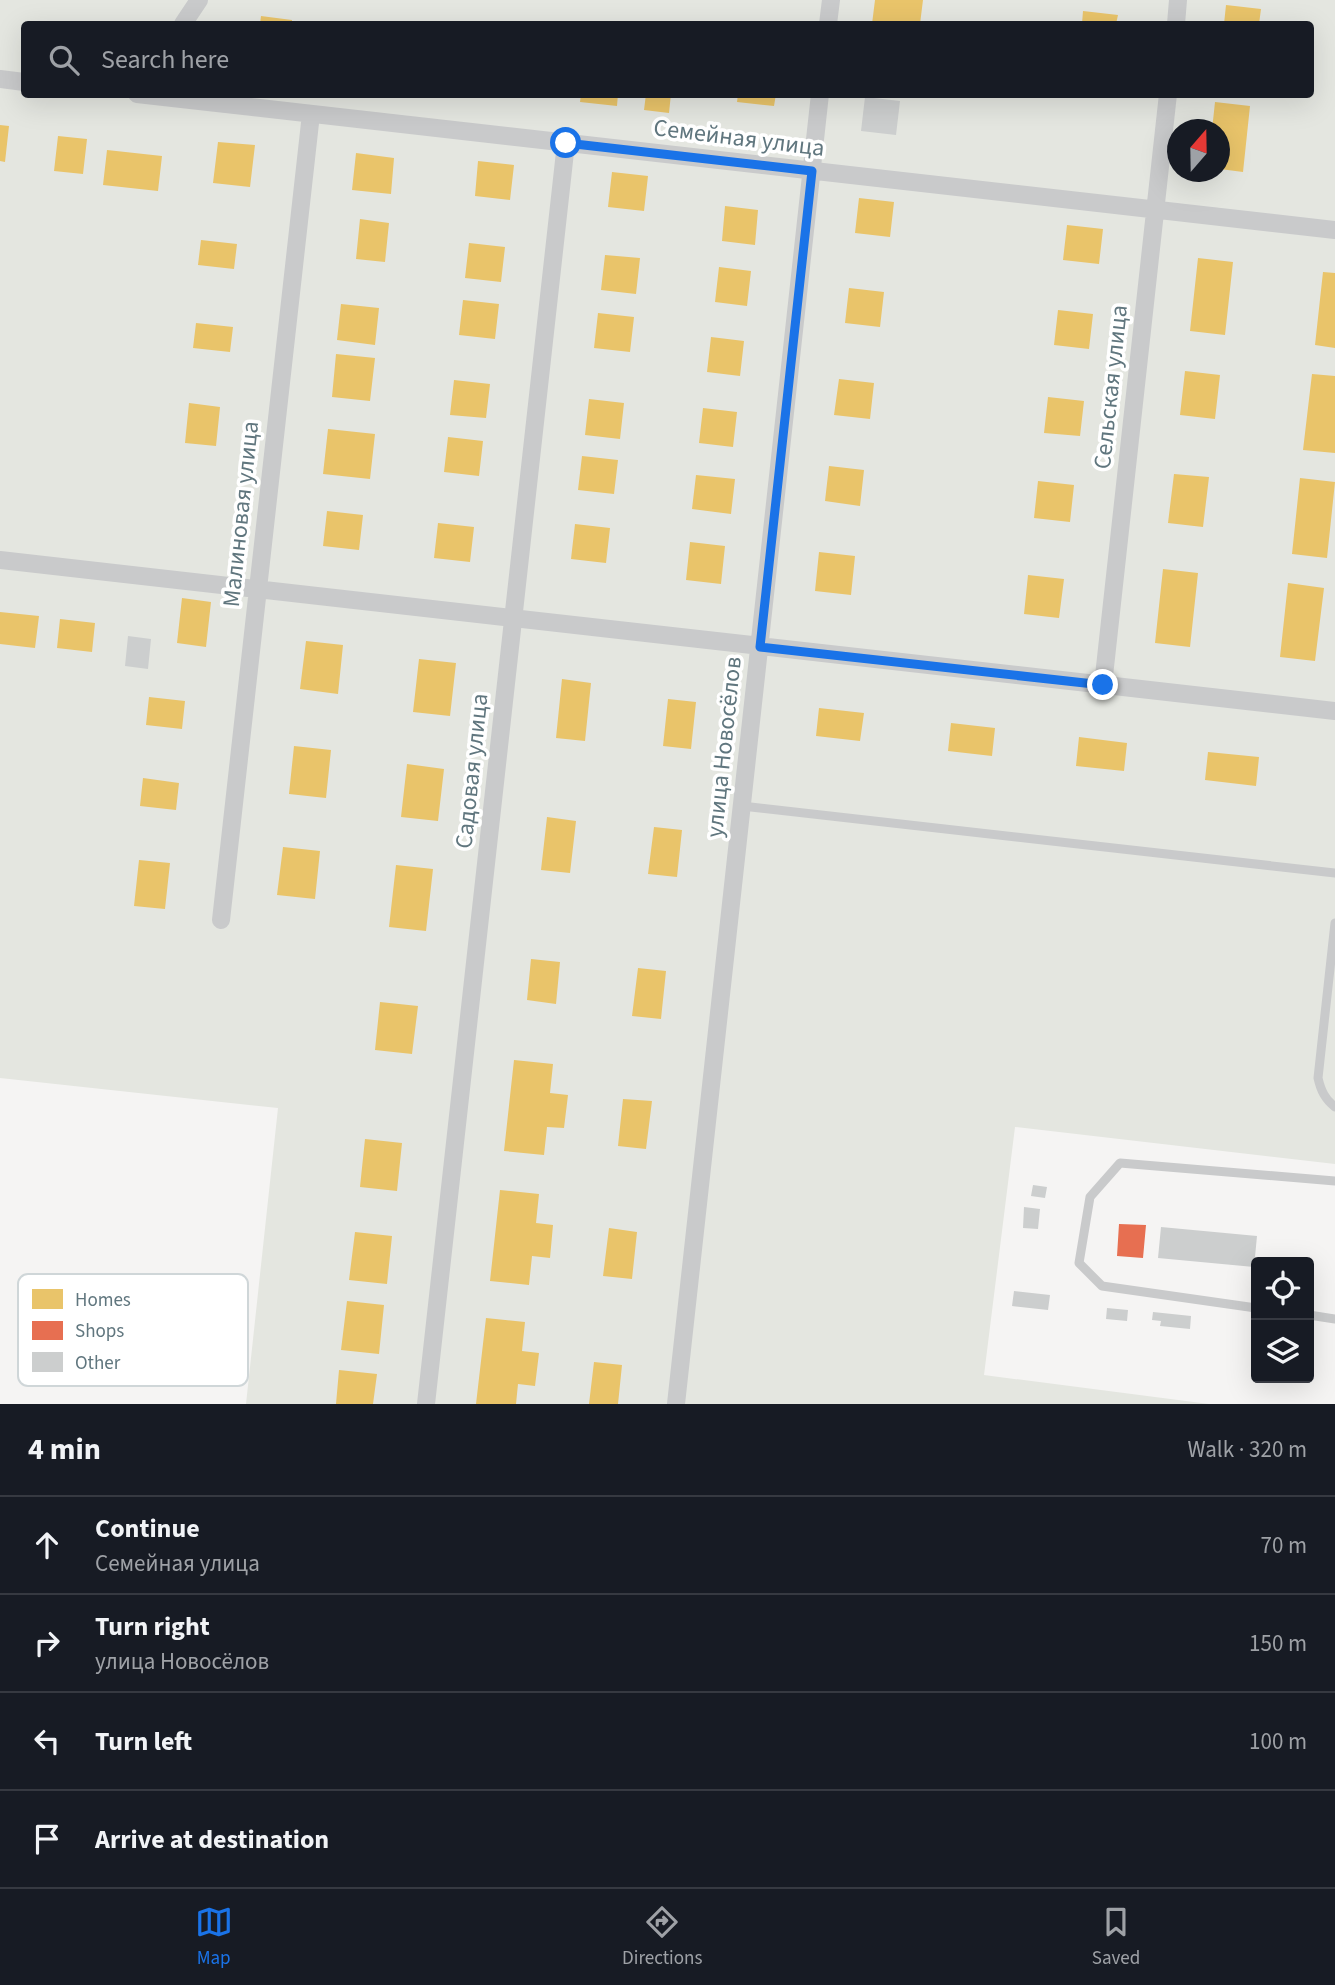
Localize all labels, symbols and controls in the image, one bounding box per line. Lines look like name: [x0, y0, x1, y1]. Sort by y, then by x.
search box: [21, 21, 1314, 98]
icon: search: [45, 41, 83, 79]
text: Search here: [101, 41, 229, 78]
street label: Семейная улица: [652, 110, 826, 166]
north arrow: [1167, 119, 1230, 182]
route start: [550, 127, 581, 158]
street label: Сельская улица: [1085, 303, 1137, 471]
street label: Малиновая улица: [214, 419, 268, 609]
street label: улица Новосёлов: [697, 655, 751, 839]
route end: [1087, 669, 1118, 700]
street label: Садовая улица: [446, 692, 498, 850]
map controls: [1251, 1257, 1314, 1383]
button: locate: [1251, 1257, 1314, 1320]
legend: [18, 1274, 248, 1386]
text: Homes: [75, 1287, 131, 1314]
text: Shops: [75, 1318, 124, 1345]
button: layers: [1251, 1320, 1314, 1383]
text: Other: [75, 1350, 121, 1377]
text: 4 min: [28, 1428, 101, 1471]
text: Walk · 320 m: [1188, 1433, 1307, 1466]
text: Continue: [95, 1510, 200, 1547]
icon: ahead: [28, 1526, 66, 1564]
text: 70 m: [1260, 1529, 1307, 1562]
text: Семейная улица: [95, 1547, 260, 1580]
text: Turn right: [95, 1608, 210, 1645]
icon: right: [28, 1624, 66, 1662]
text: 150 m: [1249, 1627, 1307, 1660]
text: улица Новосёлов: [95, 1645, 269, 1678]
icon: left: [28, 1722, 66, 1760]
text: Turn left: [95, 1723, 192, 1760]
text: 100 m: [1249, 1725, 1307, 1758]
icon: arrive: [28, 1820, 66, 1858]
text: Arrive at destination: [95, 1821, 329, 1858]
tab: Map: [195, 1903, 233, 1972]
tab: Directions: [622, 1903, 702, 1972]
tab: Saved: [1092, 1903, 1140, 1972]

